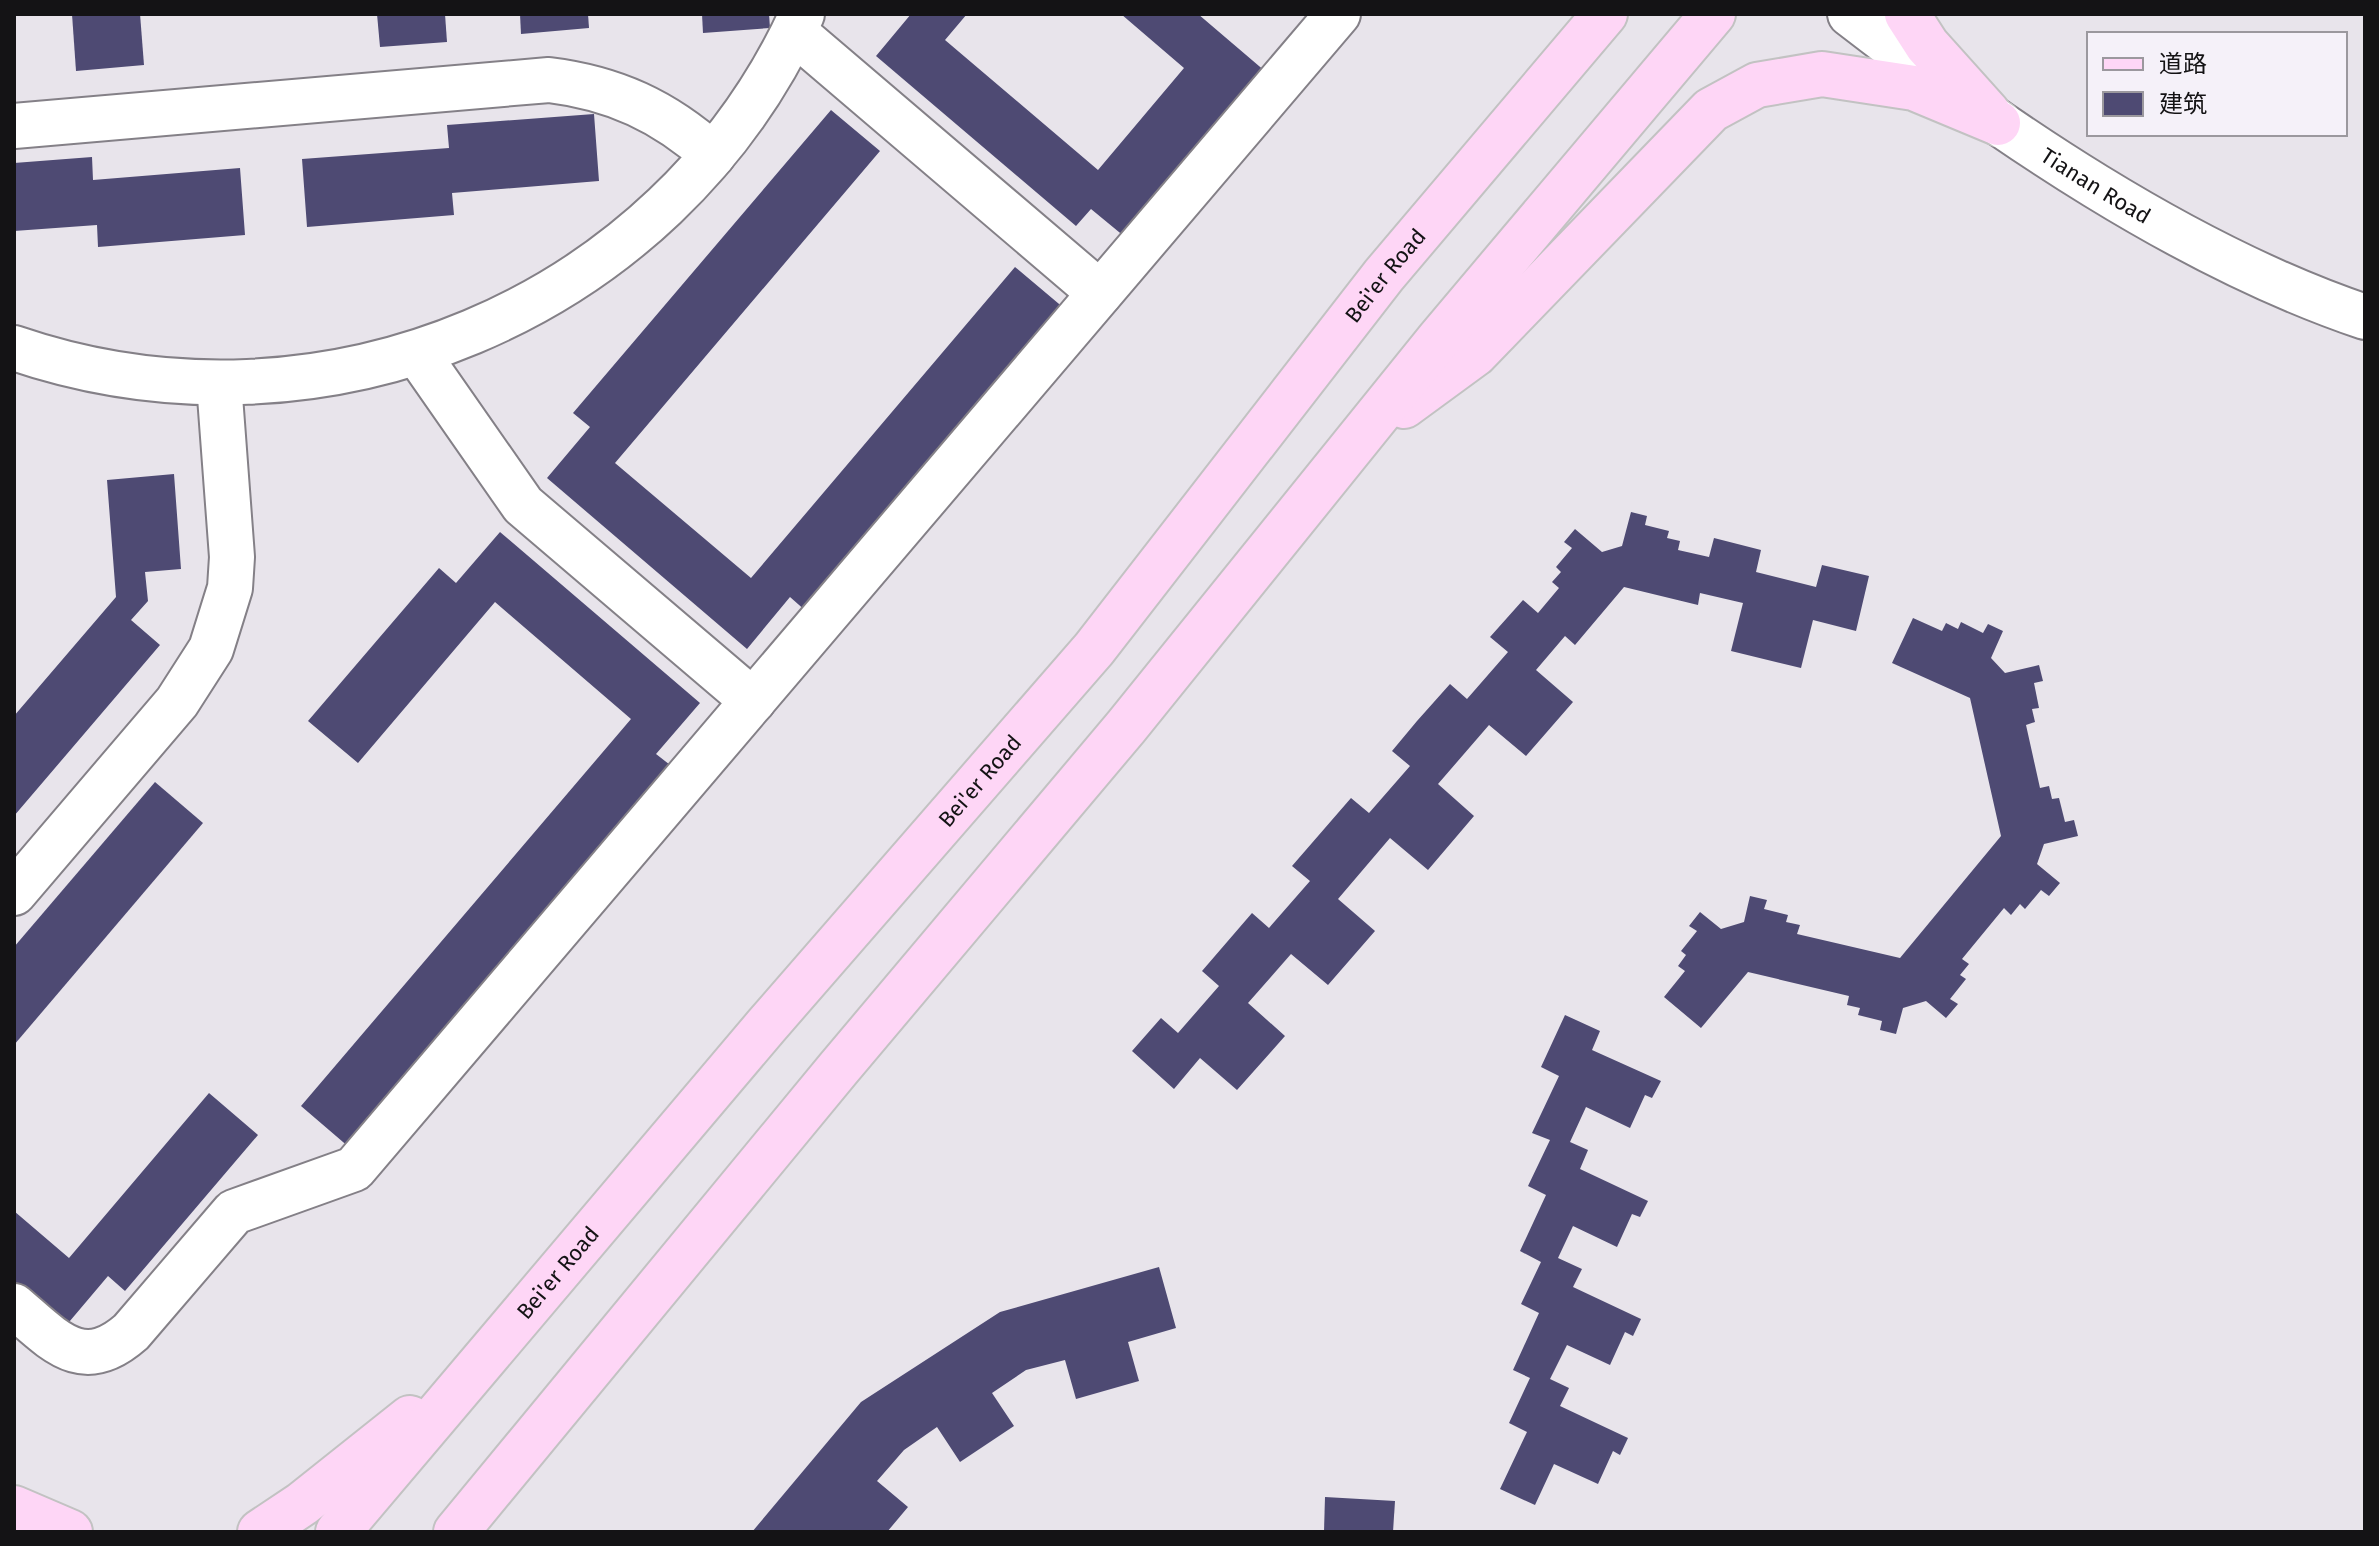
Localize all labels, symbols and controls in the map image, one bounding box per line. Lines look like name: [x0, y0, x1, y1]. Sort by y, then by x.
legend: [2087, 32, 2347, 136]
text: 道路: [2159, 50, 2207, 78]
text: 建筑: [2159, 90, 2207, 118]
street label: Tianan Road: [2036, 142, 2155, 230]
street label: Bei'er Road: [1339, 223, 1431, 328]
street label: Bei'er Road: [933, 729, 1027, 833]
street label: Bei'er Road: [511, 1221, 605, 1325]

